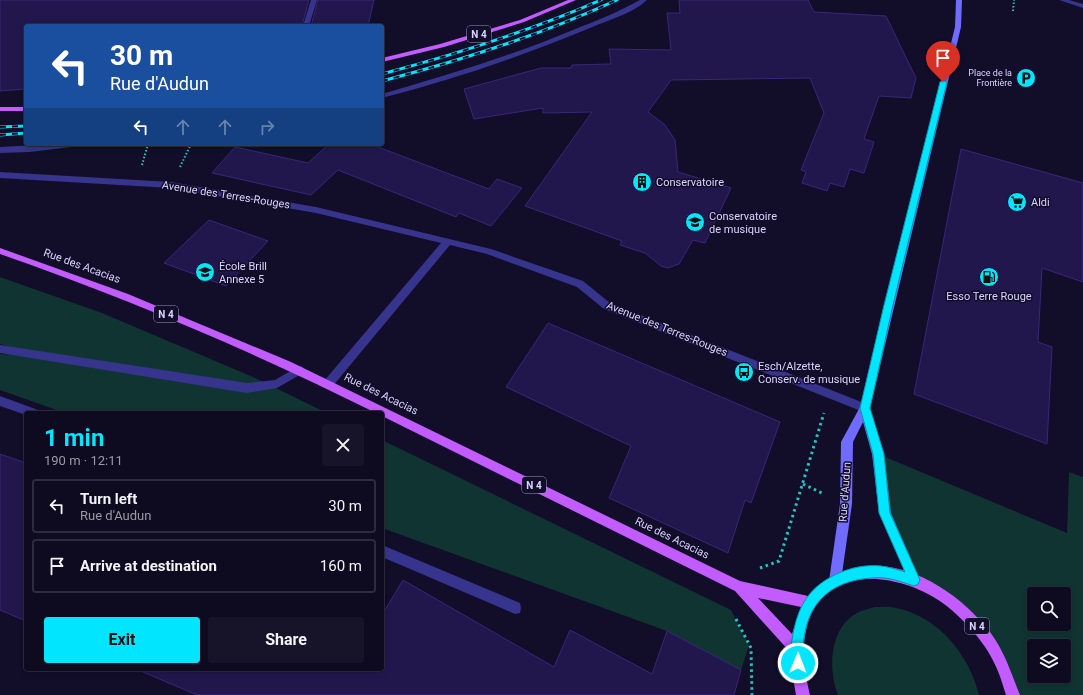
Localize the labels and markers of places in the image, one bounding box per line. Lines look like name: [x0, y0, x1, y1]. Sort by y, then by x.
pin: [926, 41, 960, 82]
parking icon: Place de la Frontière: [1015, 67, 1037, 89]
place label: Place de la Frontière: [968, 68, 1012, 88]
building icon: Conservatoire: [631, 171, 653, 193]
place label: Conservatoire: [656, 176, 724, 189]
supermarket icon: Aldi: [1006, 191, 1028, 213]
place label: Aldi: [1031, 196, 1050, 209]
place label: Conservatoire de musique: [709, 210, 777, 236]
school or university icon: Conservatoire de musique: [684, 211, 706, 233]
place label: École Brill Annexe 5: [219, 260, 267, 286]
school or university icon: École Brill Annexe 5: [194, 261, 216, 283]
fuel station icon: Esso Terre Rouge: [978, 266, 1000, 288]
place label: Esso Terre Rouge: [946, 290, 1032, 303]
place label: Esch/Alzette, Conserv. de musique: [758, 360, 860, 386]
bus stop icon: Esch/Alzette, Conserv. de musique: [733, 361, 755, 383]

